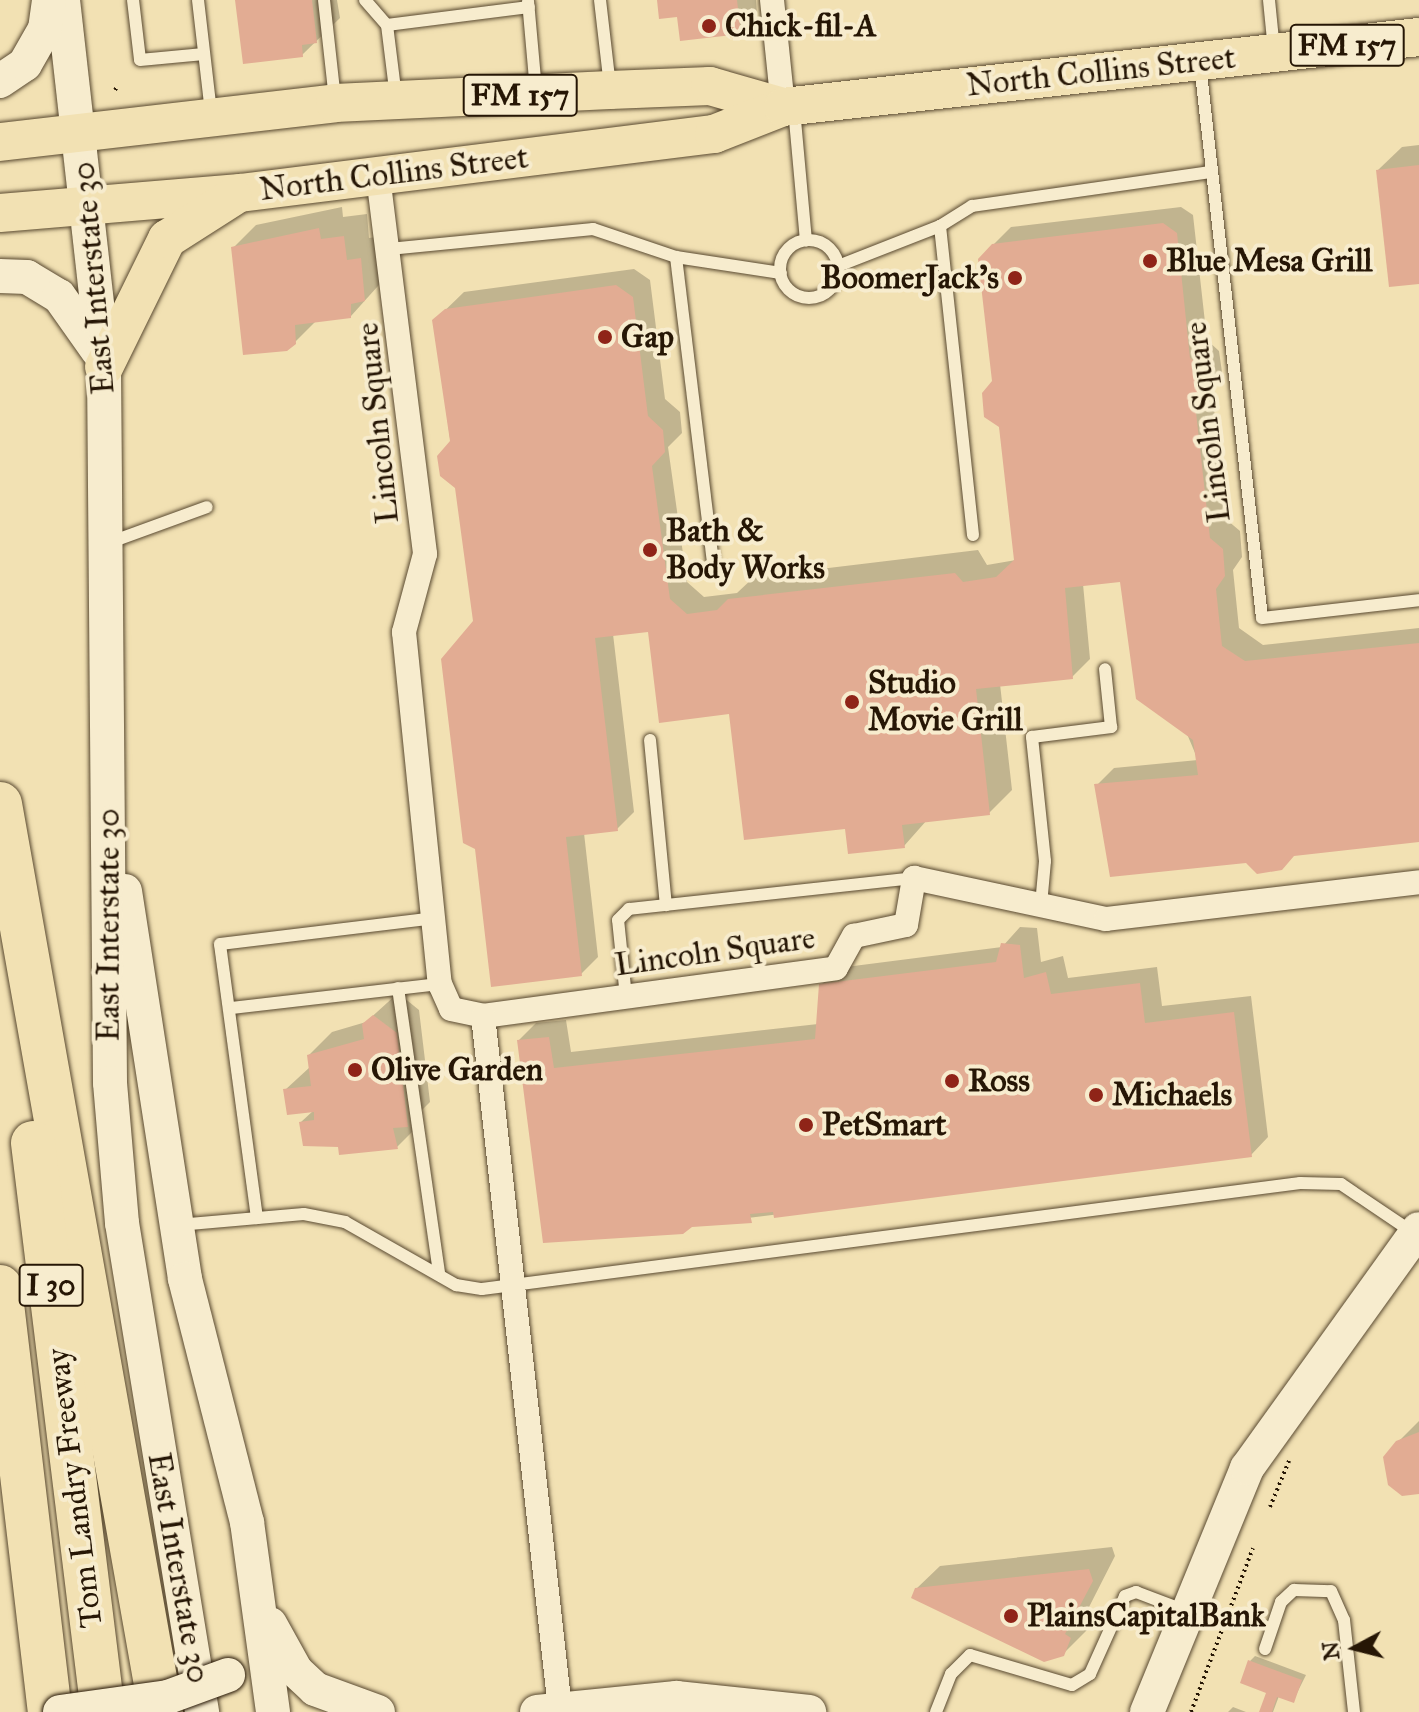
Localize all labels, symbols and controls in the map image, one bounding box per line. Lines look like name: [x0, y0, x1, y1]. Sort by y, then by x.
place label: Chick-fil-A: [725, 7, 877, 45]
marker: Chick-fil-A: [700, 17, 718, 35]
road number: FM 157: [1289, 19, 1405, 71]
street label: North Collins Street: [965, 39, 1237, 105]
road number: FM 157: [462, 69, 578, 121]
street label: North Collins Street: [257, 138, 531, 210]
street label: East Interstate 30: [65, 160, 123, 396]
place label: Blue Mesa Grill: [1166, 242, 1372, 280]
marker: Blue Mesa Grill: [1141, 252, 1159, 270]
place label: BoomerJack's: [820, 259, 999, 297]
marker: BoomerJack's: [1006, 269, 1024, 287]
place label: Gap: [621, 318, 674, 356]
street label: Lincoln Square: [1177, 320, 1239, 524]
street label: Lincoln Square: [348, 321, 408, 525]
marker: Gap: [596, 328, 614, 346]
place label: Bath & Body Works: [666, 513, 825, 588]
marker: Bath & Body Works: [641, 541, 659, 559]
place label: Studio Movie Grill: [868, 665, 1023, 740]
marker: Studio Movie Grill: [843, 693, 861, 711]
street label: East Interstate 30: [90, 808, 128, 1042]
street label: Lincoln Square: [612, 919, 818, 985]
place label: Olive Garden: [371, 1051, 543, 1089]
marker: Olive Garden: [346, 1061, 364, 1079]
place label: Ross: [968, 1062, 1030, 1100]
marker: Ross: [943, 1072, 961, 1090]
place label: Michaels: [1112, 1076, 1232, 1114]
marker: Michaels: [1087, 1086, 1105, 1104]
place label: PetSmart: [822, 1106, 946, 1144]
marker: PetSmart: [797, 1116, 815, 1134]
road number: I 30: [17, 1259, 85, 1311]
street label: Tom Landry Freeway: [39, 1346, 111, 1630]
street label: East Interstate 30: [139, 1450, 217, 1686]
place label: PlainsCapitalBank: [1027, 1597, 1266, 1635]
marker: PlainsCapitalBank: [1002, 1607, 1020, 1625]
north arrow: [1315, 1608, 1395, 1688]
text: N: [1316, 1640, 1345, 1662]

